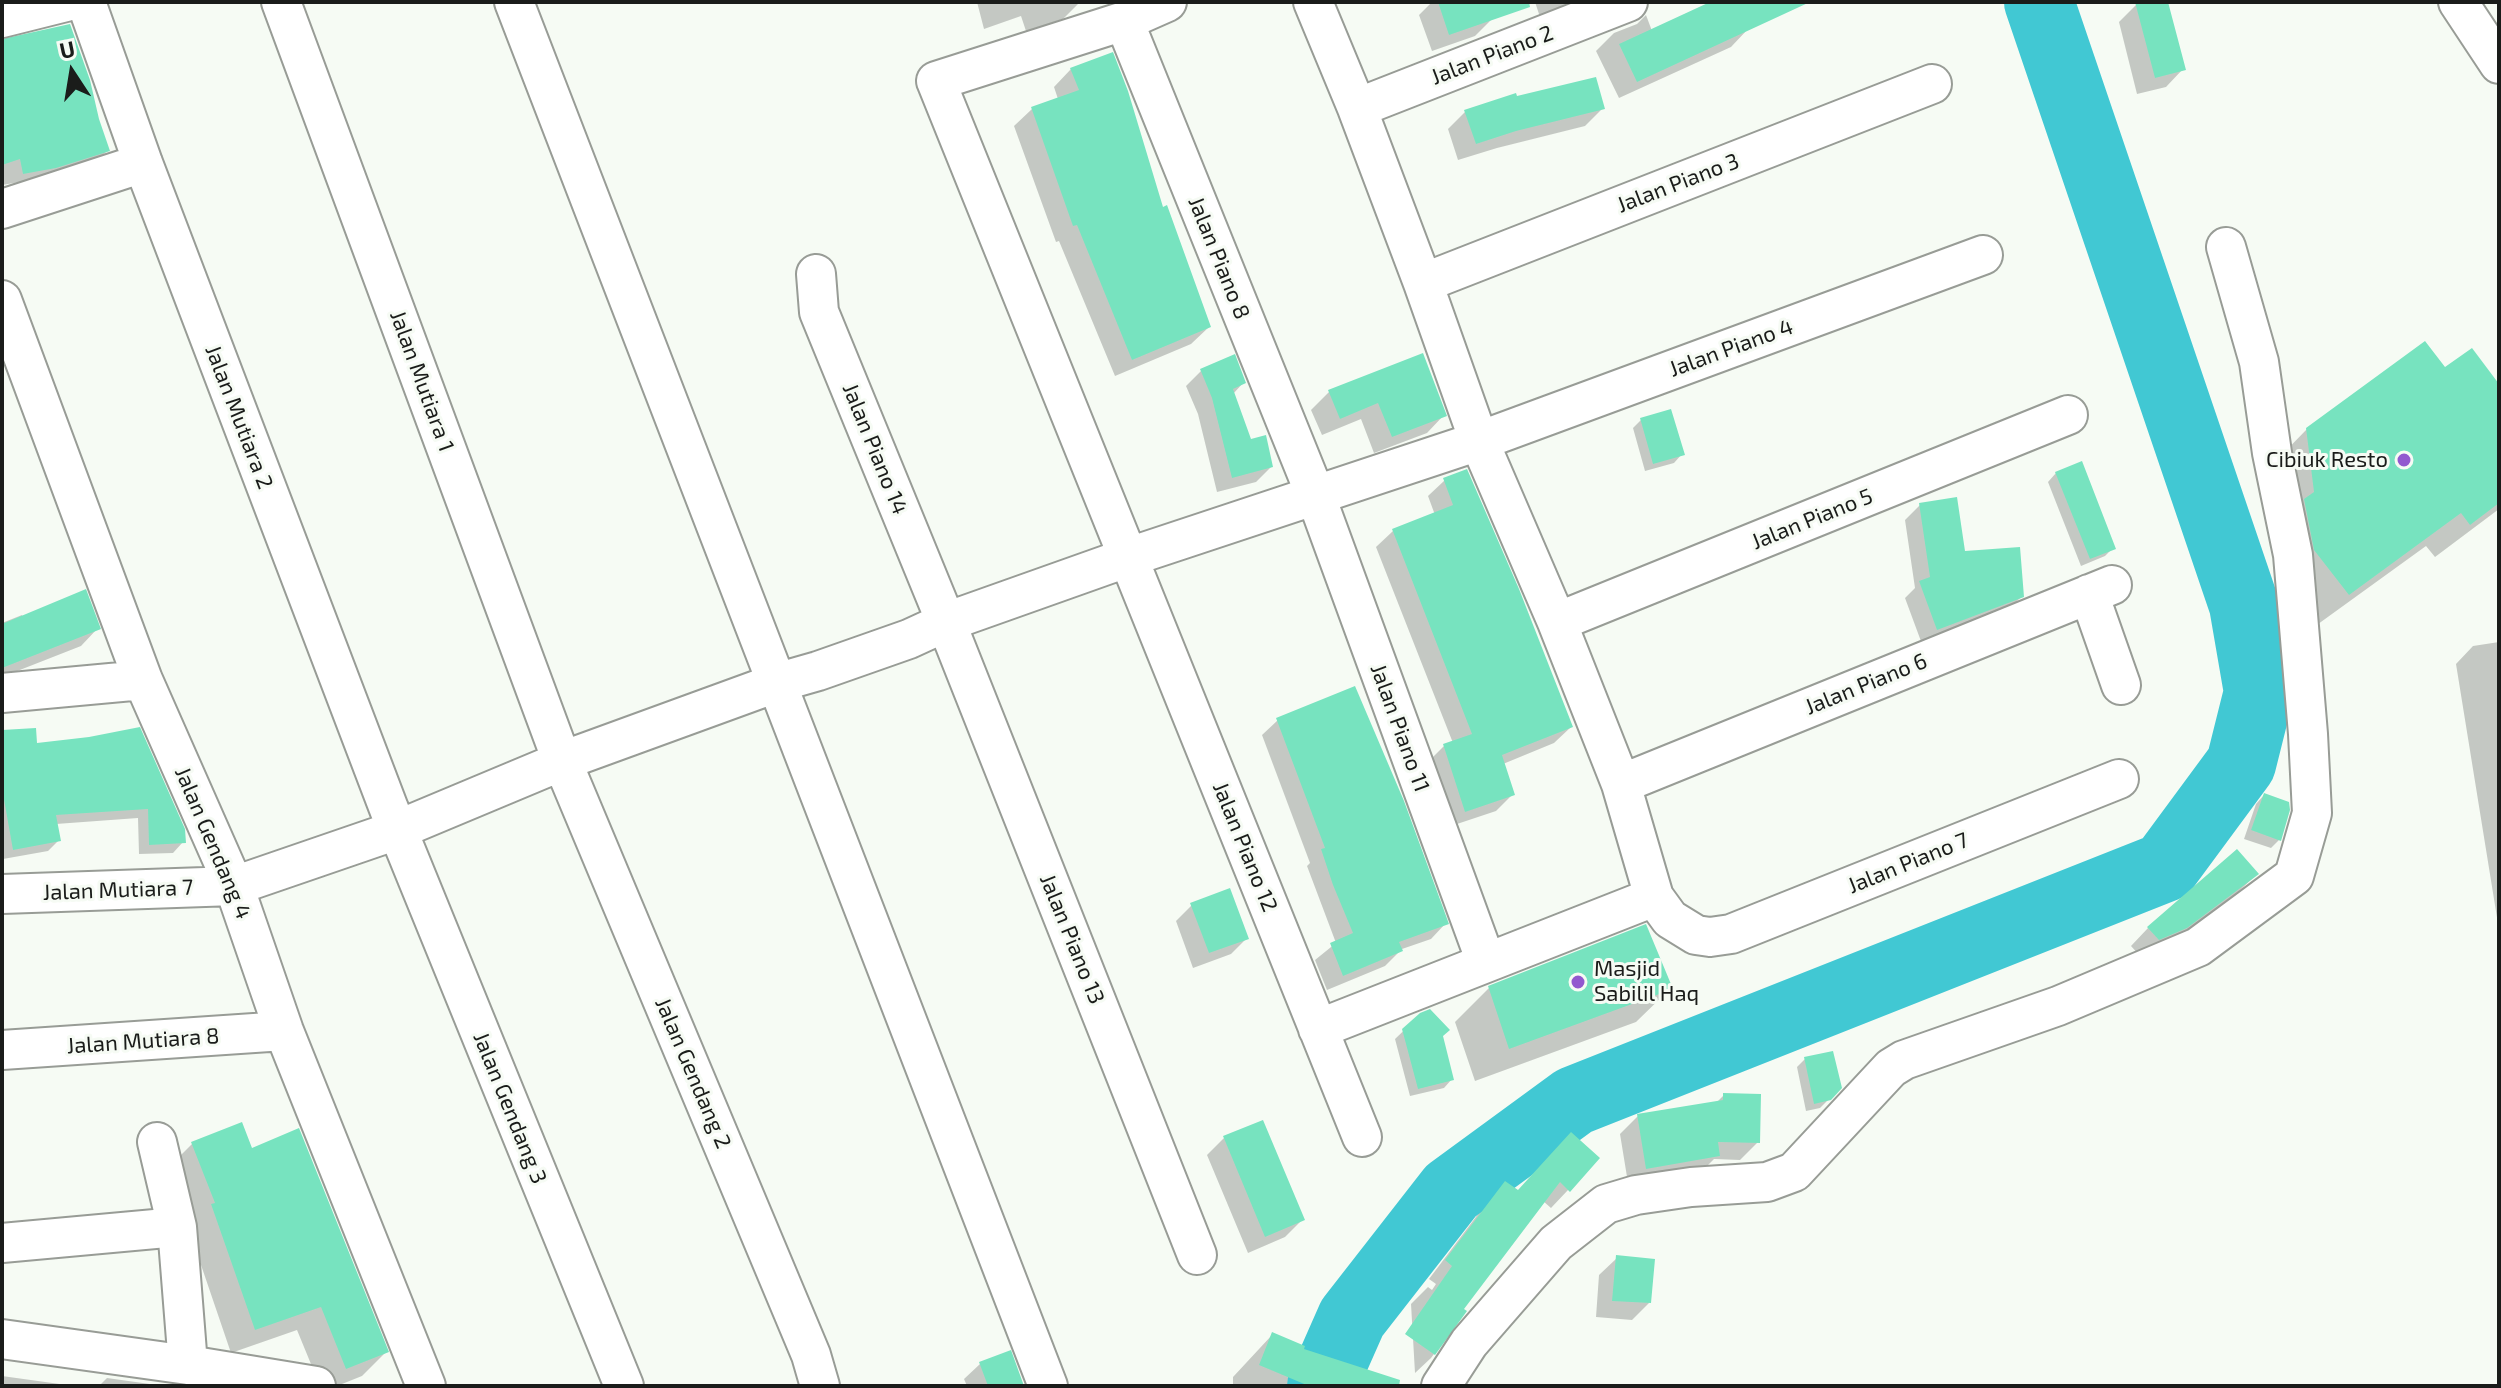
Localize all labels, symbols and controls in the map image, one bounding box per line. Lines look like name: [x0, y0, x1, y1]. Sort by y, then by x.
street label: Jalan Piano 2: [1427, 20, 1557, 90]
north arrow: [32, 32, 112, 112]
text: U: [57, 34, 77, 63]
street label: Jalan Piano 3: [1613, 148, 1743, 218]
street label: Jalan Piano 8: [1182, 193, 1256, 323]
street label: Jalan Mutiara 1: [384, 307, 460, 455]
street label: Jalan Piano 4: [1665, 313, 1797, 383]
street label: Jalan Mutiara 2: [199, 341, 279, 493]
street label: Jalan Piano 14: [837, 380, 913, 518]
place label: Cibiuk Resto: [2266, 447, 2388, 473]
marker: Cibiuk Resto: [2395, 451, 2413, 469]
street label: Jalan Piano 5: [1748, 483, 1876, 555]
street label: Jalan Piano 6: [1801, 648, 1931, 720]
street label: Jalan Piano 11: [1365, 660, 1435, 796]
street label: Jalan Gendang 4: [169, 763, 257, 923]
street label: Jalan Piano 12: [1207, 778, 1283, 916]
street label: Jalan Piano 7: [1844, 827, 1972, 899]
street label: Jalan Piano 13: [1034, 870, 1110, 1008]
street label: Jalan Mutiara 7: [42, 874, 194, 906]
place label: Masjid Sabilil Haq: [1594, 956, 1699, 1008]
marker: Masjid Sabilil Haq: [1569, 973, 1587, 991]
street label: Jalan Gendang 2: [649, 994, 737, 1152]
street label: Jalan Mutiara 8: [66, 1023, 220, 1059]
street label: Jalan Gendang 3: [468, 1028, 552, 1188]

